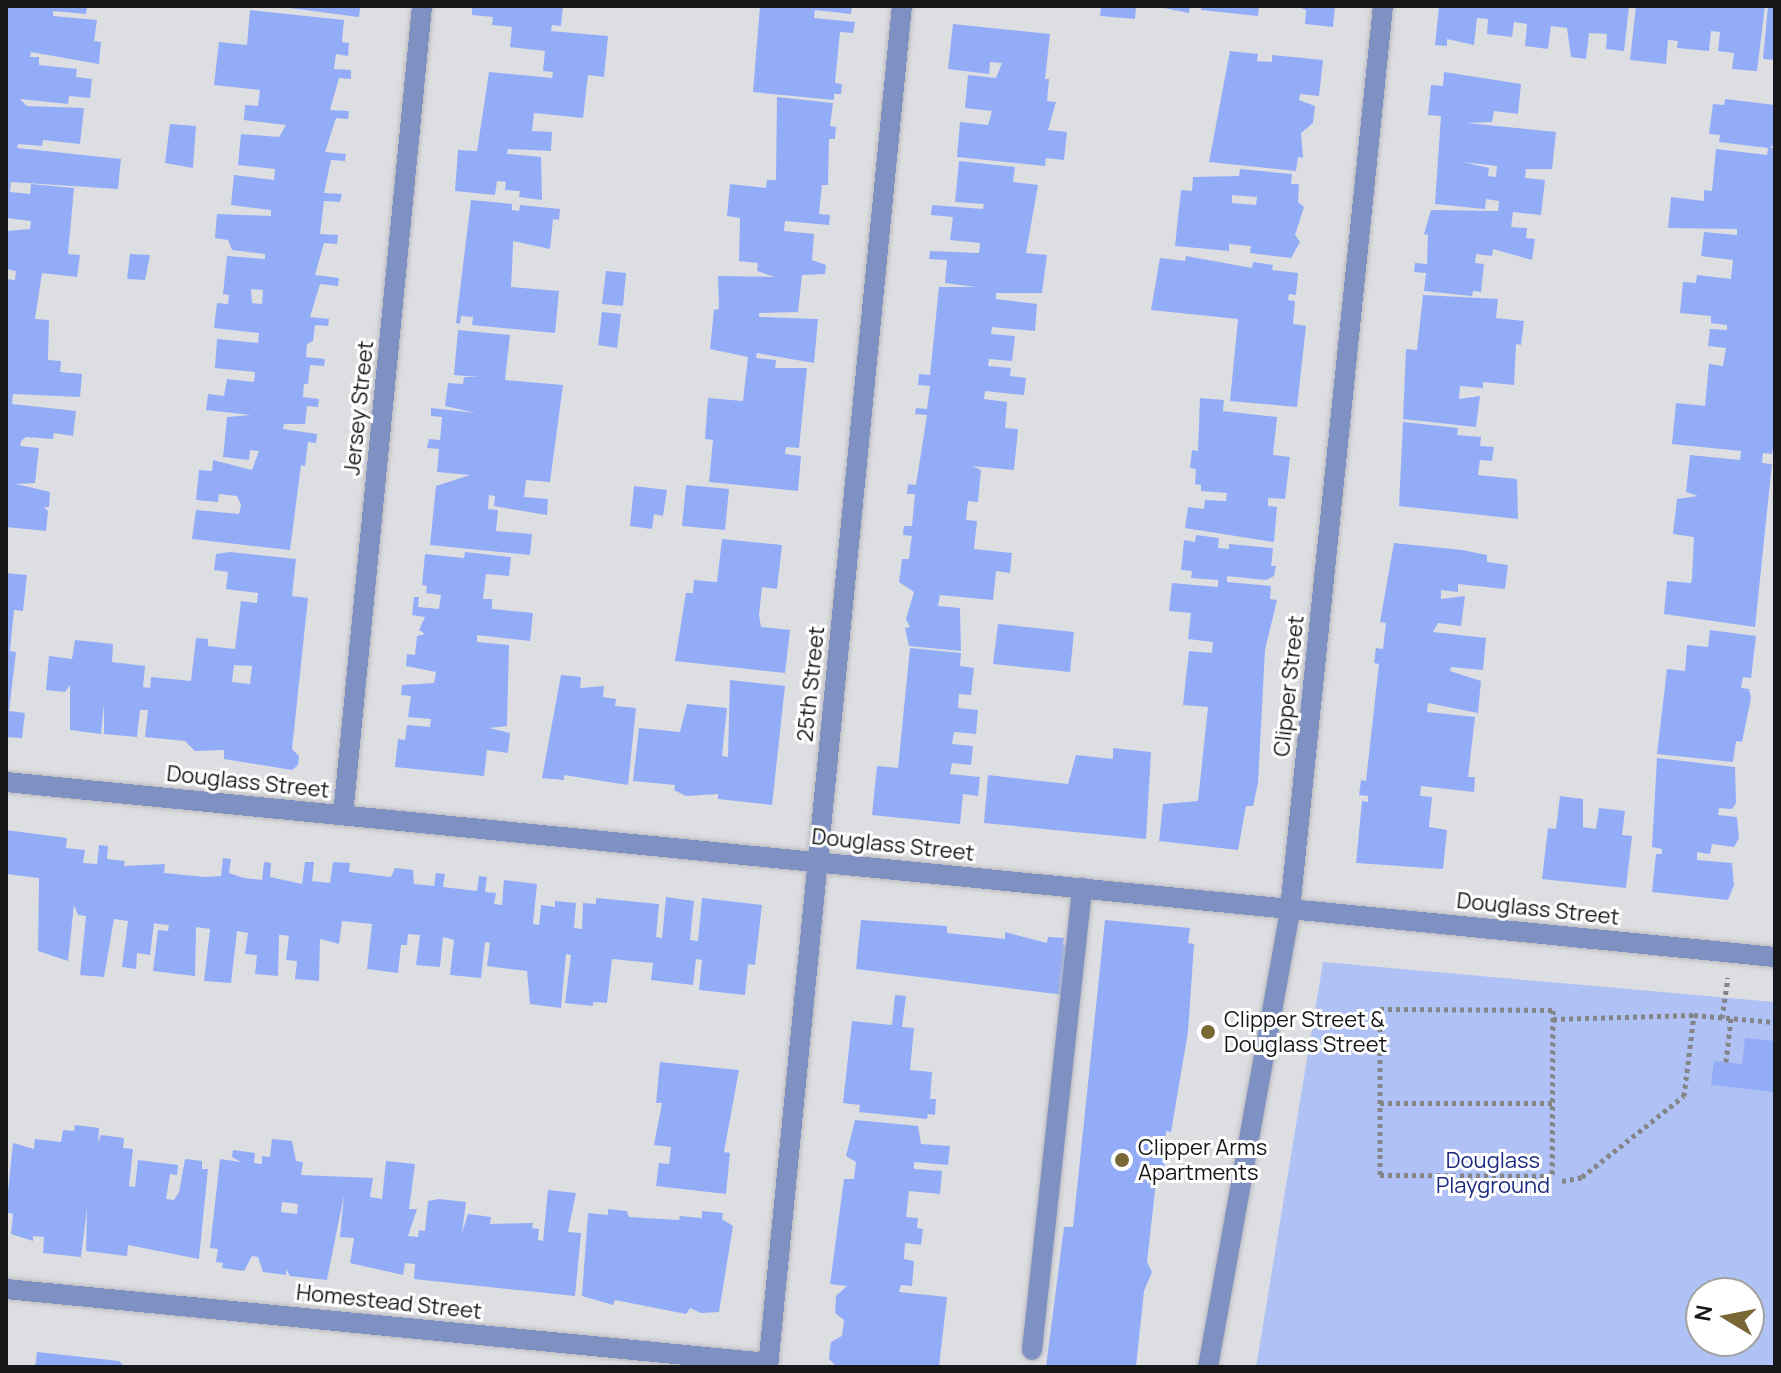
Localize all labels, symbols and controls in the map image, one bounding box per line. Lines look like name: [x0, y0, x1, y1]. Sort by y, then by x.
street label: Jersey Street: [339, 339, 379, 477]
street label: Clipper Street: [1268, 614, 1310, 758]
street label: 25th Street: [792, 625, 830, 743]
street label: Douglass Street: [165, 760, 331, 804]
street label: Douglass Street: [810, 823, 976, 867]
street label: Douglass Street: [1455, 887, 1621, 931]
place label: Clipper Street & Douglass Street: [1224, 1006, 1387, 1058]
marker: Clipper Street & Douglass Street: [1199, 1023, 1217, 1041]
place label: Clipper Arms Apartments: [1138, 1134, 1267, 1186]
park label: Douglass Playground: [1436, 1147, 1550, 1198]
marker: Clipper Arms Apartments: [1113, 1151, 1131, 1169]
north arrow: [1685, 1277, 1765, 1357]
street label: Homestead Street: [295, 1279, 483, 1325]
text: N: [1687, 1303, 1719, 1324]

